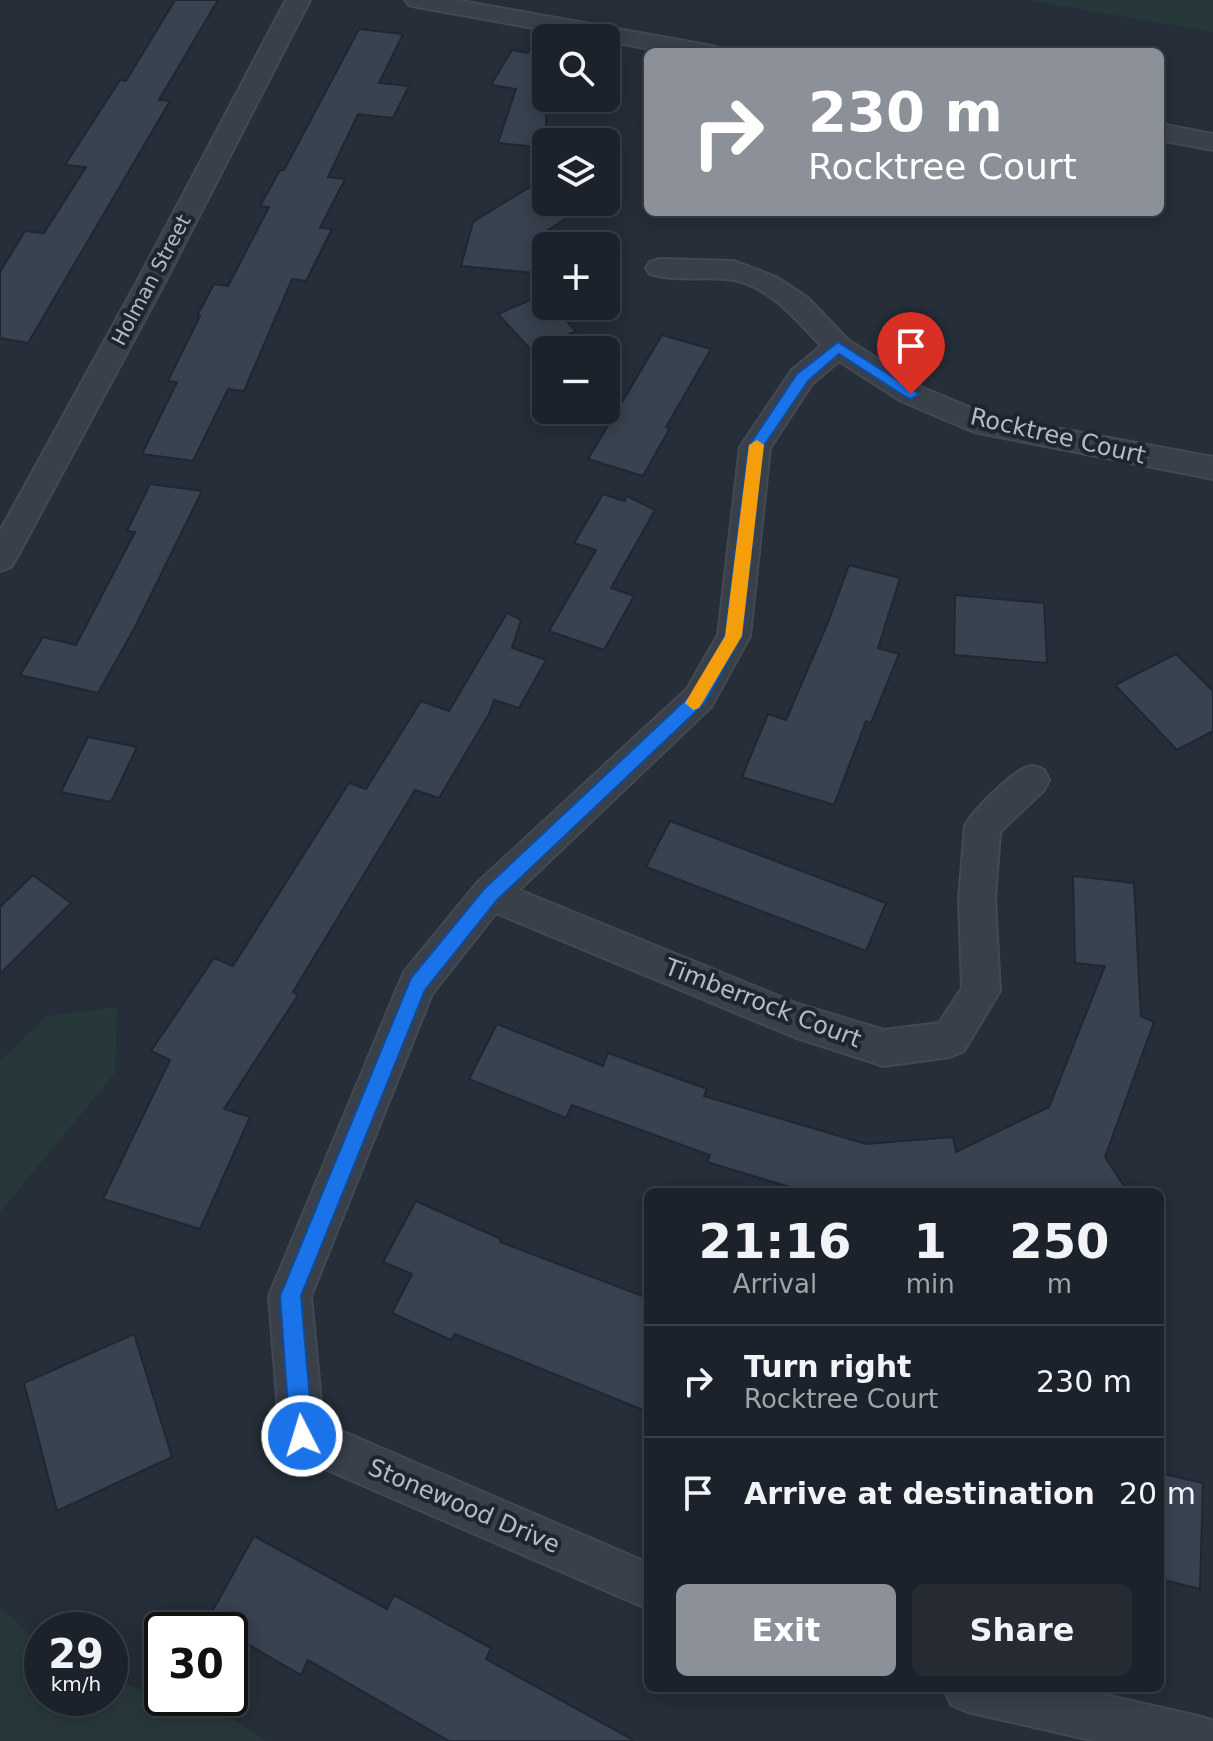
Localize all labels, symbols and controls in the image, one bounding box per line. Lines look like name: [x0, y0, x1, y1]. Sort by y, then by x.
map controls: [532, 24, 620, 424]
button: search: [532, 24, 620, 112]
text: 230 m: [808, 79, 1003, 144]
icon: right: [676, 80, 780, 184]
button: layers: [532, 128, 620, 216]
text: Rocktree Court: [808, 146, 1077, 187]
street label: Holman Street: [107, 210, 196, 349]
button: +: [532, 232, 620, 320]
pin: [877, 312, 945, 394]
icon: arrive: [889, 324, 933, 368]
button: −: [532, 336, 620, 424]
street label: Rocktree Court: [968, 402, 1148, 470]
street label: Timberrock Court: [660, 952, 865, 1053]
text: 21:16: [698, 1213, 851, 1269]
text: 1: [914, 1213, 947, 1269]
text: 250: [1009, 1213, 1109, 1269]
text: Arrival: [733, 1269, 817, 1299]
text: min: [906, 1269, 955, 1299]
text: m: [1047, 1269, 1072, 1299]
text: Turn right: [744, 1349, 911, 1384]
icon: right: [676, 1359, 720, 1403]
text: 230 m: [1036, 1364, 1132, 1399]
text: Rocktree Court: [744, 1384, 938, 1414]
position arrow: [260, 1394, 344, 1478]
street label: Stonewood Drive: [364, 1453, 564, 1559]
icon: arrive: [676, 1471, 720, 1515]
text: Arrive at destination: [744, 1476, 1095, 1511]
text: 20 m: [1119, 1476, 1196, 1511]
button: Exit: [676, 1584, 896, 1676]
button: Share: [912, 1584, 1132, 1676]
speed limit sign: 30: [144, 1612, 248, 1716]
text: 29: [48, 1631, 104, 1677]
text: km/h: [51, 1672, 101, 1696]

